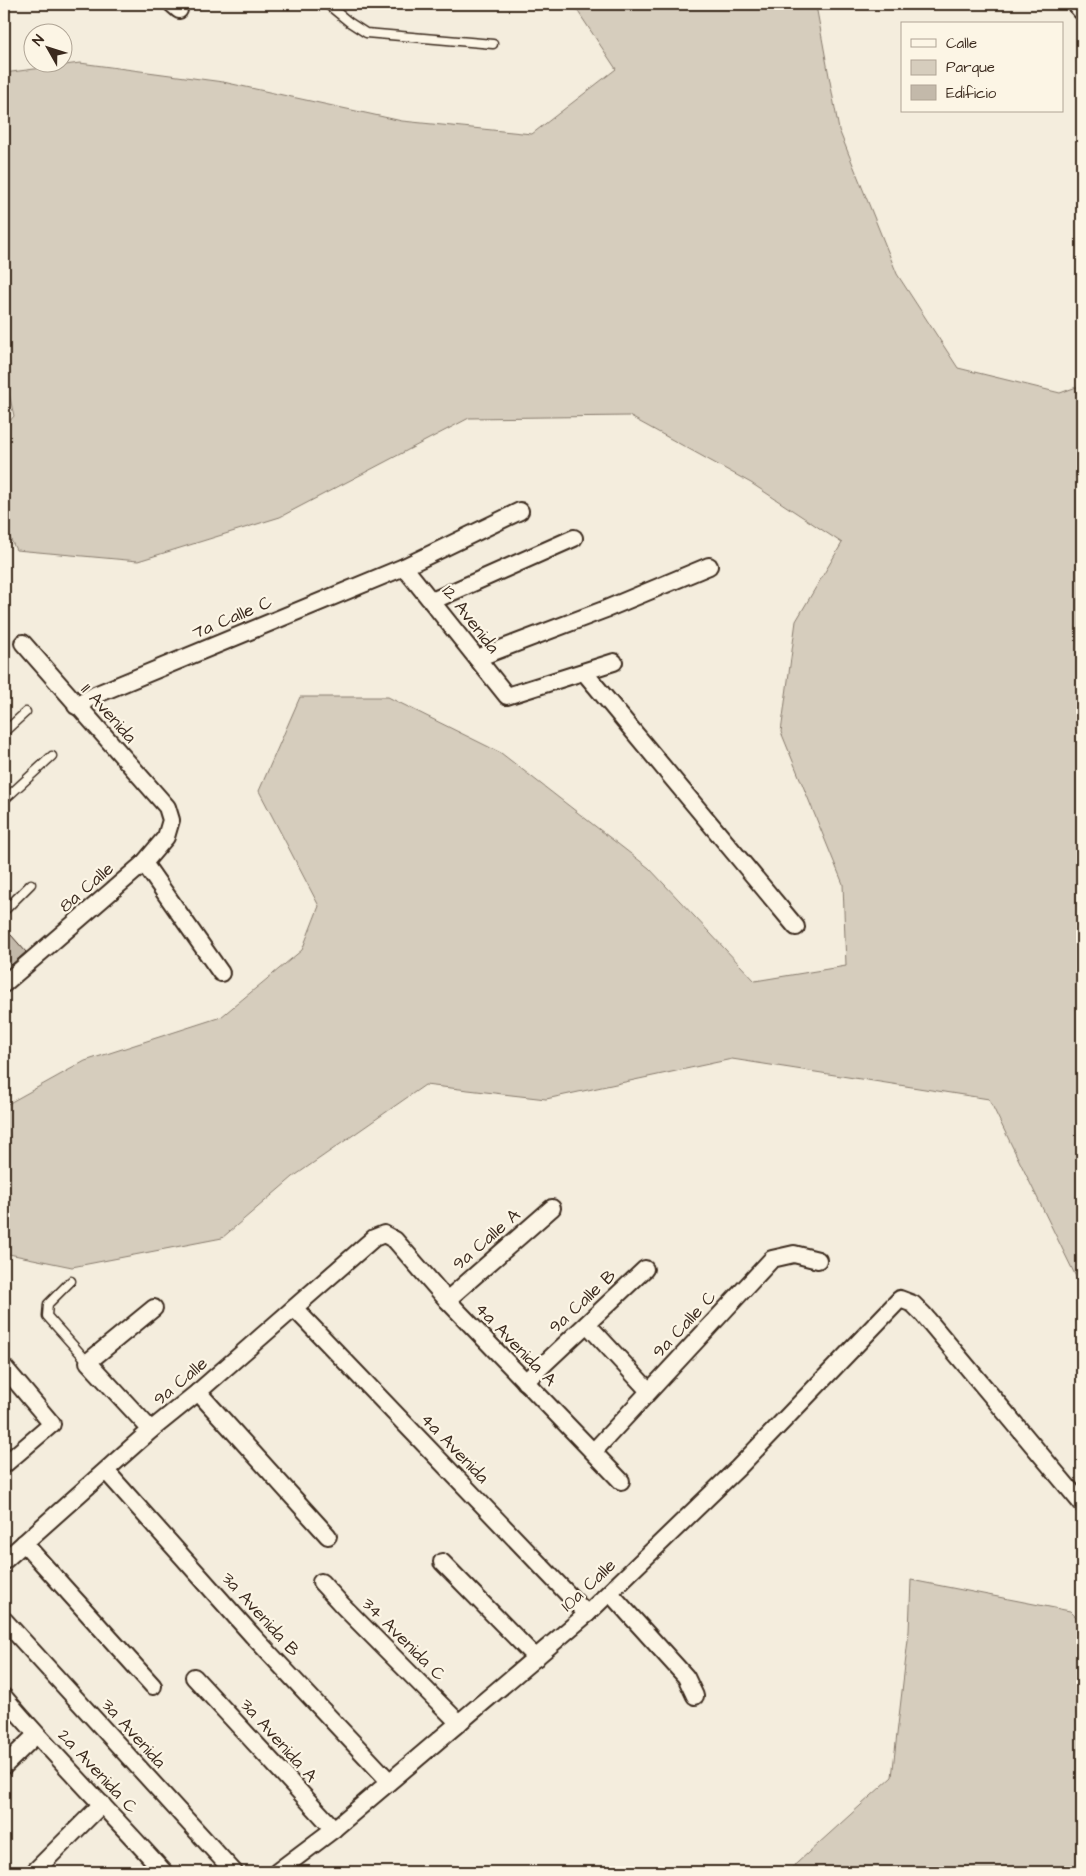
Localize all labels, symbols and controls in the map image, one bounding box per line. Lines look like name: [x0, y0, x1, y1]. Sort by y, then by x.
north arrow: [22, 22, 72, 72]
legend: [901, 22, 1064, 112]
text: N: [28, 31, 49, 50]
text: Calle: [946, 33, 977, 54]
text: Parque: [946, 57, 995, 78]
text: Edificio: [946, 83, 997, 104]
street label: 12 Avenida: [436, 580, 505, 659]
street label: 7a Calle C: [188, 589, 276, 646]
street label: 11 Avenida: [75, 678, 142, 749]
street label: 8a Calle: [53, 856, 119, 918]
street label: 9a Calle A: [447, 1203, 526, 1276]
street label: 9a Calle B: [543, 1263, 622, 1339]
street label: 9a Calle C: [647, 1285, 722, 1364]
street label: 4a Avenida A: [469, 1297, 562, 1392]
street label: 9a Calle: [148, 1351, 213, 1412]
street label: 4a Avenida: [415, 1408, 495, 1489]
street label: 10a Calle: [555, 1553, 622, 1617]
street label: 3a Avenida B: [216, 1566, 306, 1662]
street label: 34 Avenida C: [356, 1592, 451, 1687]
street label: 3a Avenida: [95, 1693, 172, 1774]
street label: 3a Avenida A: [234, 1693, 323, 1788]
street label: 2a Avenida C: [52, 1724, 144, 1819]

